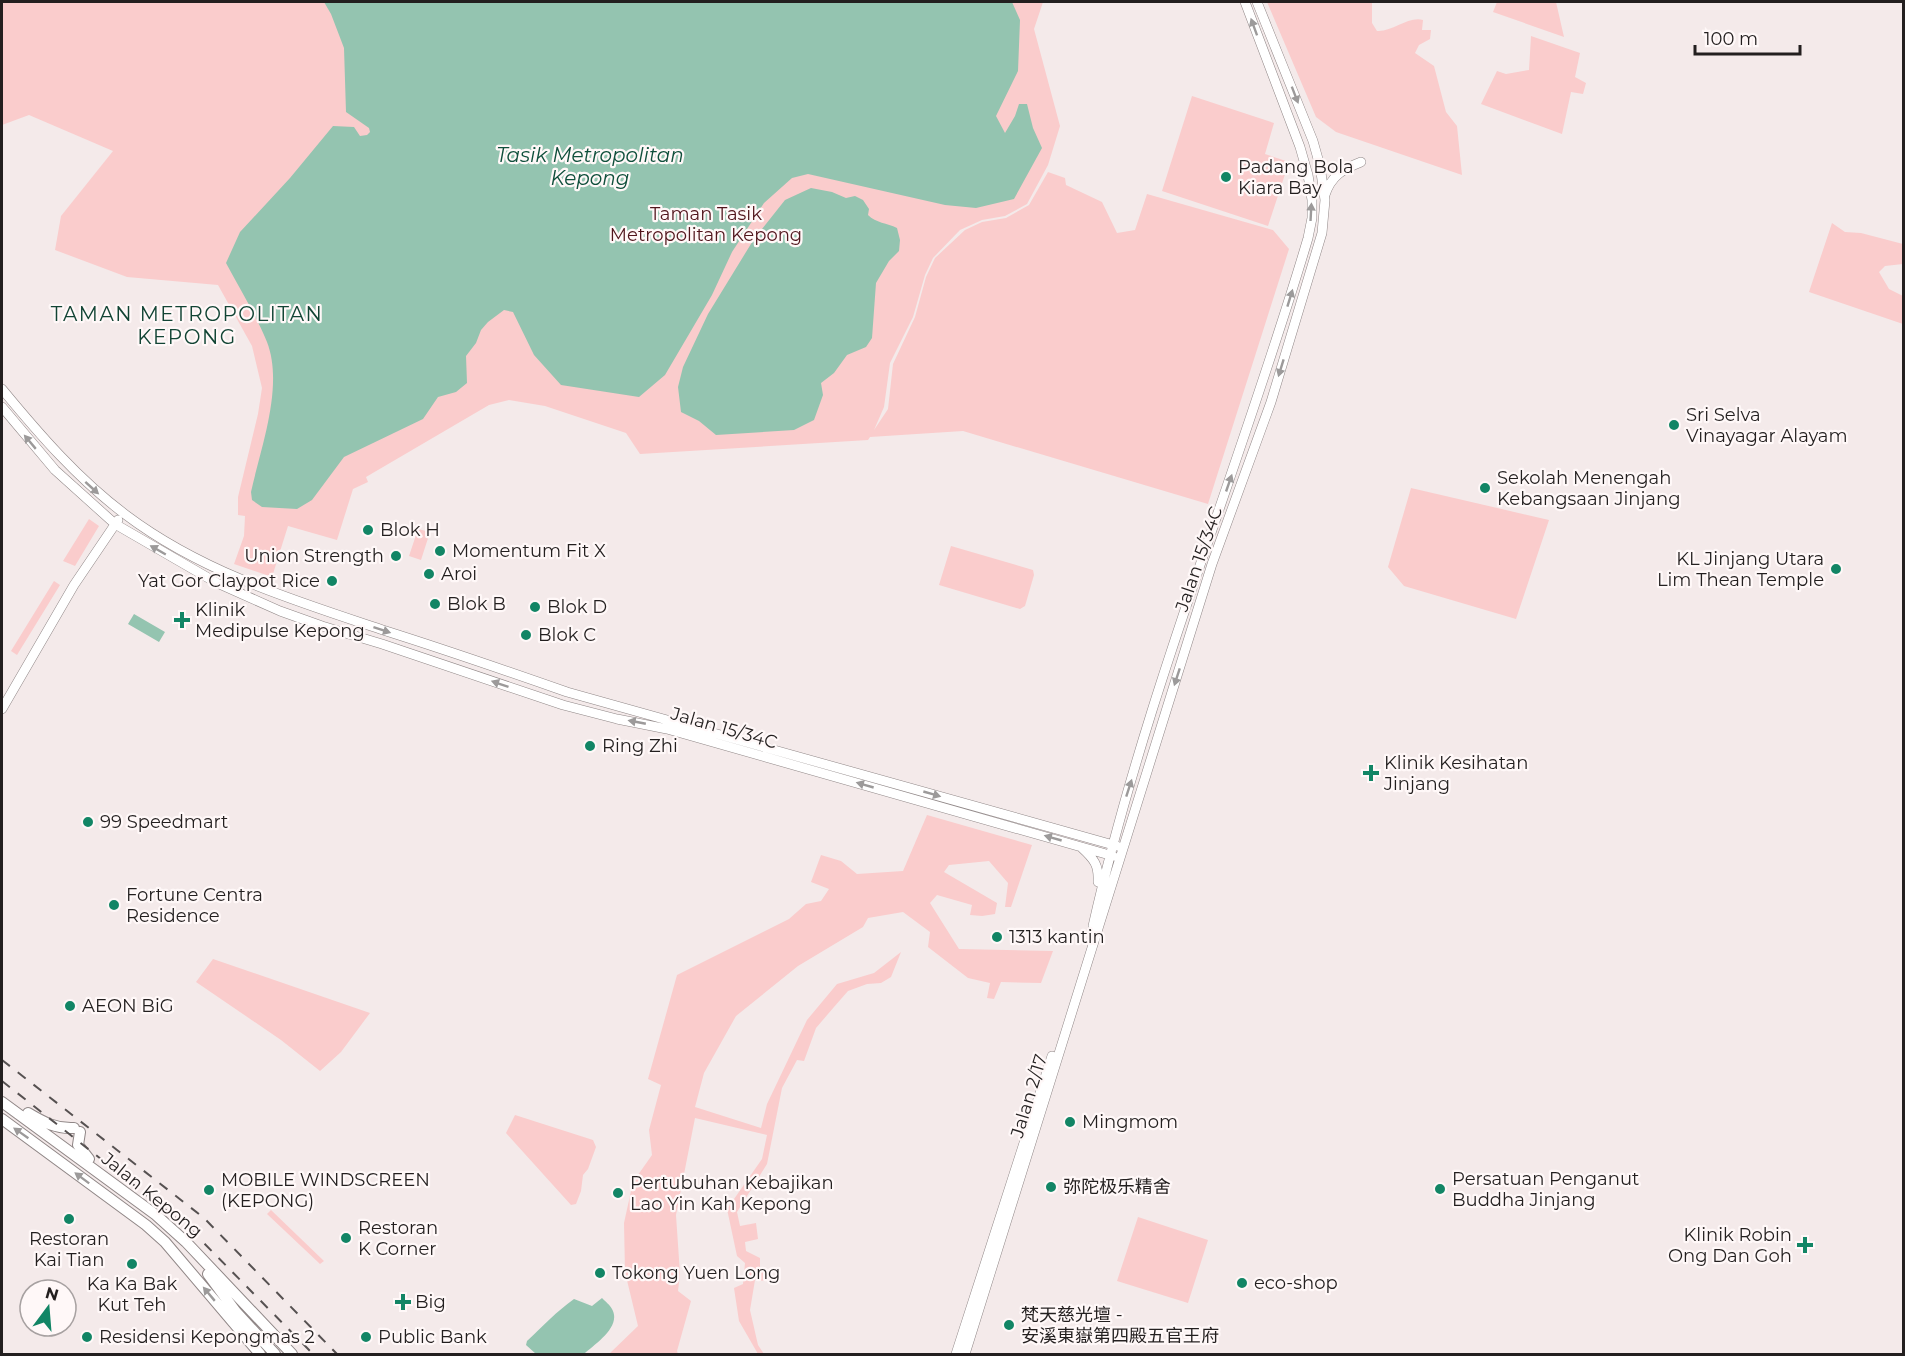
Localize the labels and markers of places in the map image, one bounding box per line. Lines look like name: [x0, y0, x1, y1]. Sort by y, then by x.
place label: Padang Bola Kiara Bay: [1238, 156, 1354, 199]
marker: Padang Bola Kiara Bay: [1219, 170, 1233, 184]
place label: Sri Selva Vinayagar Alayam: [1686, 404, 1848, 447]
marker: Sri Selva Vinayagar Alayam: [1667, 418, 1681, 432]
place label: Sekolah Menengah Kebangsaan Jinjang: [1497, 467, 1681, 510]
marker: Sekolah Menengah Kebangsaan Jinjang: [1478, 481, 1492, 495]
place label: Blok H: [380, 519, 440, 541]
marker: Blok H: [361, 523, 375, 537]
place label: Momentum Fit X: [452, 540, 606, 562]
marker: Momentum Fit X: [433, 544, 447, 558]
place label: Union Strength: [244, 545, 384, 567]
place label: KL Jinjang Utara Lim Thean Temple: [1657, 548, 1824, 591]
marker: Union Strength: [389, 549, 403, 563]
marker: KL Jinjang Utara Lim Thean Temple: [1829, 562, 1843, 576]
place label: Aroi: [441, 563, 477, 585]
marker: Aroi: [422, 567, 436, 581]
place label: Yat Gor Claypot Rice: [138, 570, 320, 592]
marker: Yat Gor Claypot Rice: [325, 574, 339, 588]
place label: Blok B: [447, 593, 506, 615]
place label: Blok D: [547, 596, 607, 618]
marker: Blok B: [428, 597, 442, 611]
place label: Klinik Medipulse Kepong: [195, 599, 365, 642]
marker: Blok D: [528, 600, 542, 614]
marker: Klinik Medipulse Kepong: [173, 611, 191, 629]
place label: Blok C: [538, 624, 596, 646]
marker: Blok C: [519, 628, 533, 642]
place label: Ring Zhi: [602, 735, 678, 757]
marker: Ring Zhi: [583, 739, 597, 753]
place label: Klinik Kesihatan Jinjang: [1383, 752, 1528, 795]
marker: Klinik Kesihatan Jinjang: [1362, 764, 1380, 782]
place label: 99 Speedmart: [100, 811, 228, 833]
marker: 99 Speedmart: [81, 815, 95, 829]
place label: Fortune Centra Residence: [126, 884, 263, 927]
marker: Fortune Centra Residence: [107, 898, 121, 912]
place label: 1313 kantin: [1009, 926, 1105, 948]
marker: 1313 kantin: [990, 930, 1004, 944]
place label: AEON BiG: [82, 995, 174, 1017]
marker: AEON BiG: [63, 999, 77, 1013]
place label: Mingmom: [1082, 1111, 1178, 1133]
marker: Mingmom: [1063, 1115, 1077, 1129]
place label: Persatuan Penganut Buddha Jinjang: [1452, 1168, 1639, 1211]
place label: MOBILE WINDSCREEN (KEPONG): [221, 1169, 430, 1212]
place label: Pertubuhan Kebajikan Lao Yin Kah Kepong: [630, 1172, 834, 1215]
place label: 弥陀极乐精舍: [1063, 1176, 1171, 1198]
marker: 弥陀极乐精舍: [1044, 1180, 1058, 1194]
marker: Persatuan Penganut Buddha Jinjang: [1433, 1182, 1447, 1196]
marker: MOBILE WINDSCREEN (KEPONG): [202, 1183, 216, 1197]
marker: Pertubuhan Kebajikan Lao Yin Kah Kepong: [611, 1186, 625, 1200]
marker: Restoran Kai Tian: [62, 1212, 76, 1226]
place label: Restoran K Corner: [358, 1217, 438, 1260]
place label: Klinik Robin Ong Dan Goh: [1668, 1224, 1792, 1267]
place label: Restoran Kai Tian: [29, 1228, 109, 1271]
marker: Restoran K Corner: [339, 1231, 353, 1245]
marker: Klinik Robin Ong Dan Goh: [1796, 1236, 1814, 1254]
marker: Ka Ka Bak Kut Teh: [125, 1257, 139, 1271]
place label: Tokong Yuen Long: [612, 1262, 780, 1284]
marker: Tokong Yuen Long: [593, 1266, 607, 1280]
place label: eco-shop: [1254, 1272, 1338, 1294]
place label: Ka Ka Bak Kut Teh: [87, 1273, 178, 1316]
marker: eco-shop: [1235, 1276, 1249, 1290]
place label: Big: [415, 1291, 446, 1313]
marker: Big: [396, 1295, 410, 1309]
place label: 梵天慈光壇 - 安溪東嶽第四殿五官王府: [1021, 1304, 1219, 1347]
marker: 梵天慈光壇 - 安溪東嶽第四殿五官王府: [1002, 1318, 1016, 1332]
place label: Residensi Kepongmas 2: [99, 1326, 315, 1348]
place label: Public Bank: [378, 1326, 487, 1348]
marker: Residensi Kepongmas 2: [80, 1330, 94, 1344]
marker: Public Bank: [359, 1330, 373, 1344]

